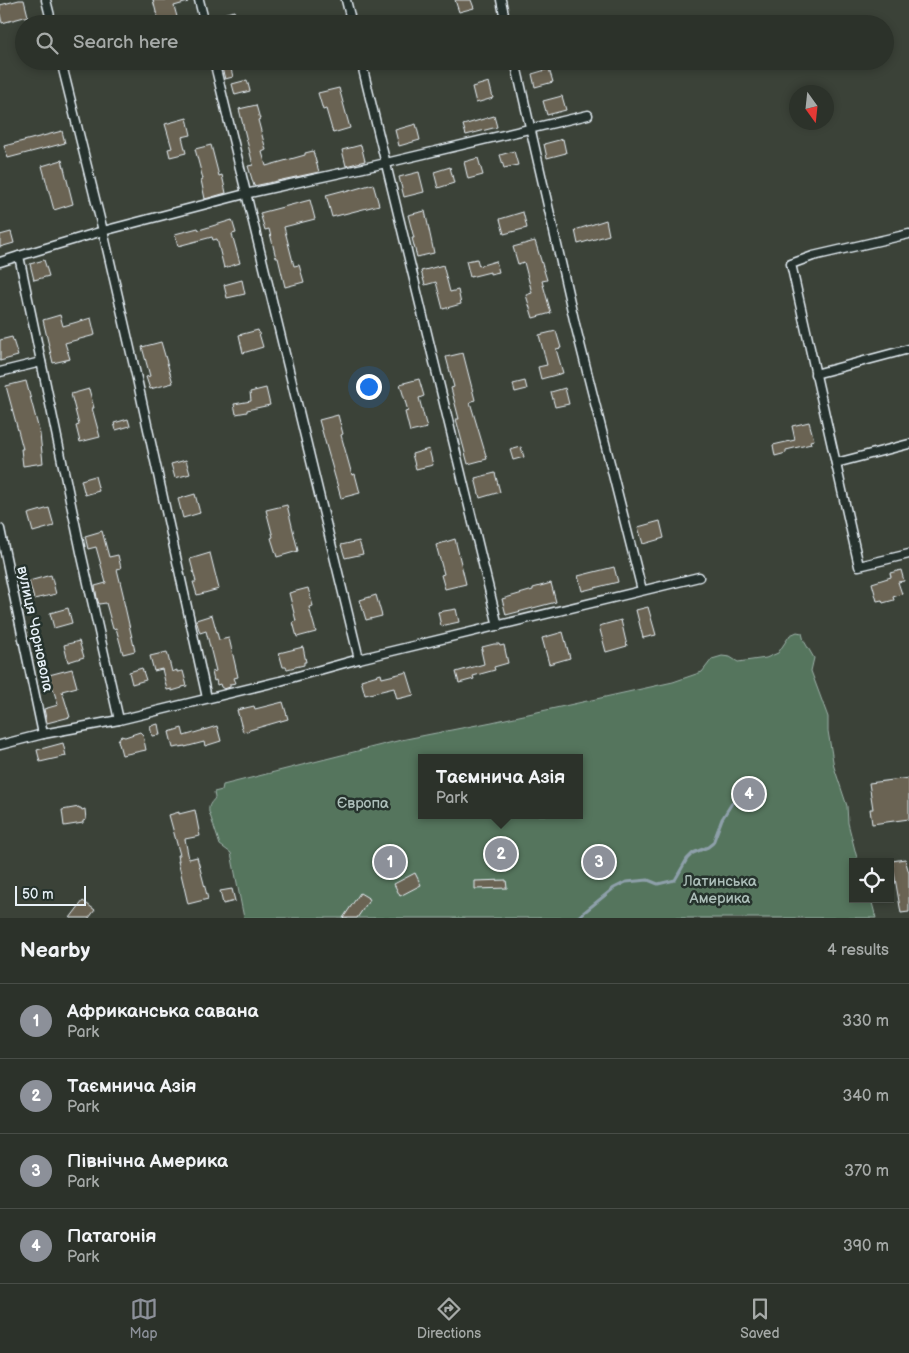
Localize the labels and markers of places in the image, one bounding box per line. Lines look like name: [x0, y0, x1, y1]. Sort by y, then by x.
pin: 4: [733, 775, 765, 813]
pin: 2: [485, 835, 517, 873]
pin: 1: [374, 843, 406, 881]
pin: 3: [583, 843, 615, 881]

